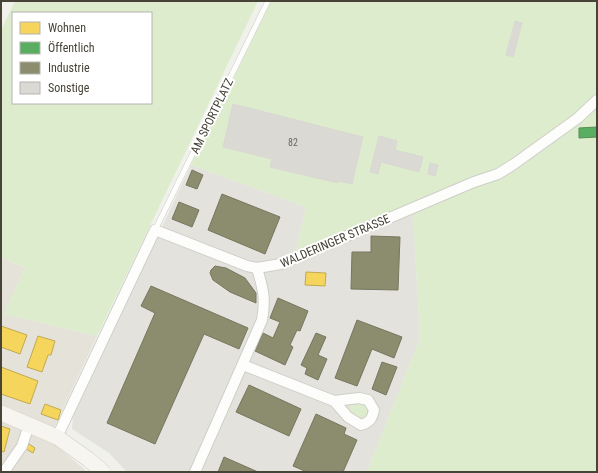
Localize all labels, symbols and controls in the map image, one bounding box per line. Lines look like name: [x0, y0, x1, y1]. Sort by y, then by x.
legend: [12, 12, 152, 104]
text: Wohnen: [48, 21, 86, 35]
text: Öffentlich: [48, 40, 95, 55]
text: Industrie: [48, 61, 90, 75]
street label: AM SPORTPLATZ: [188, 76, 236, 156]
text: Sonstige: [48, 81, 90, 95]
house number: 82: [288, 137, 298, 148]
street label: WALDERINGER STRASSE: [278, 212, 392, 270]

